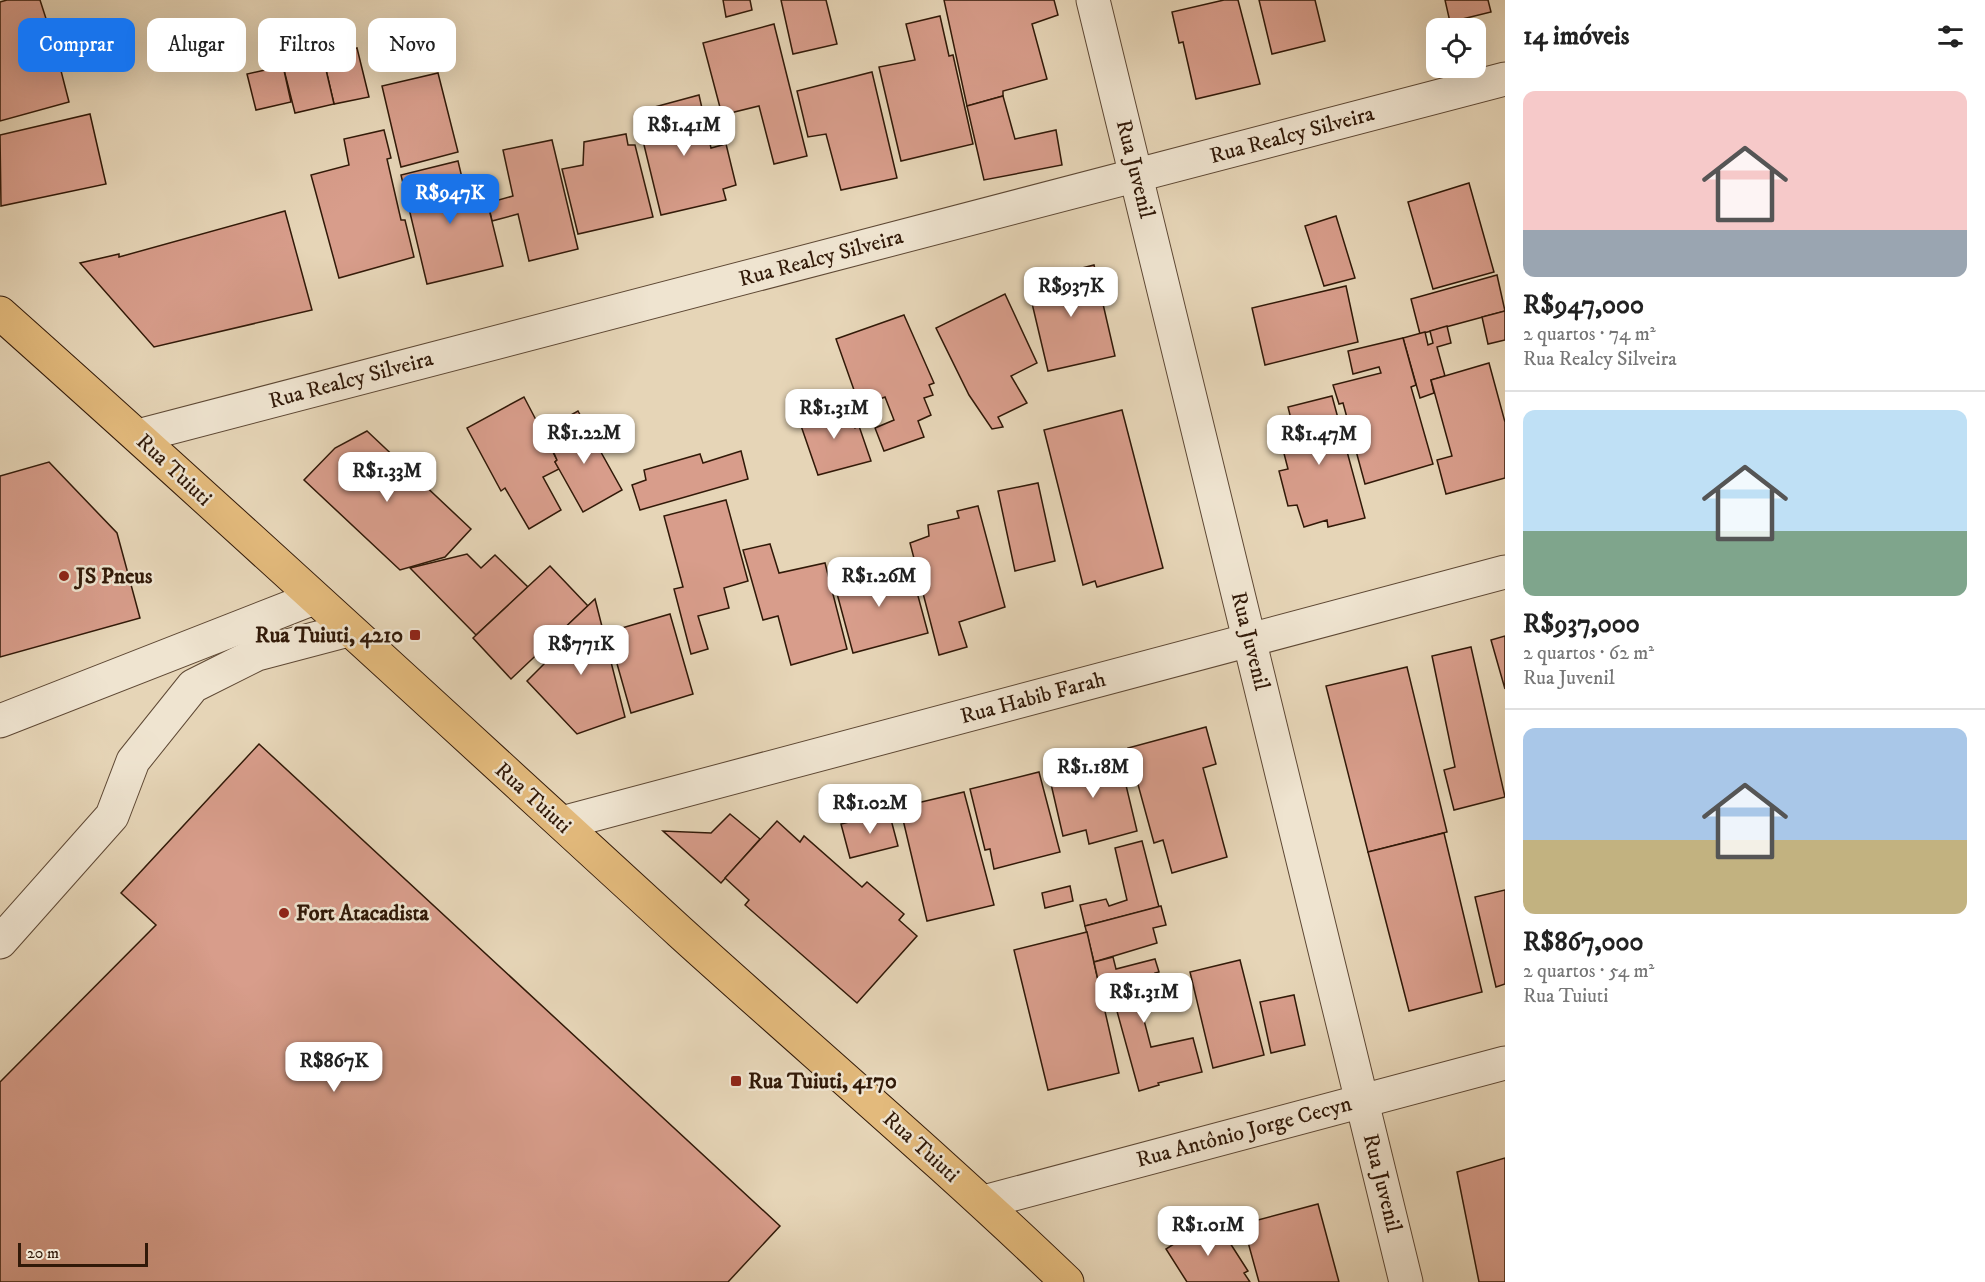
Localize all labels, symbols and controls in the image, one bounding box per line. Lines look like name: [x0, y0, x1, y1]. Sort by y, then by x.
chip: Comprar: [18, 18, 135, 72]
chip: Alugar: [147, 18, 246, 72]
chip: Filtros: [258, 18, 356, 72]
chip: Novo: [368, 18, 456, 72]
map controls: [1426, 18, 1486, 78]
button: locate: [1426, 18, 1486, 78]
text: 14 imóveis: [1523, 20, 1629, 53]
icon: filters: [1934, 20, 1967, 53]
street label: Rua Realcy Silveira: [1207, 100, 1378, 170]
pin: R$1.41M: [629, 106, 739, 157]
text: R$1.41M: [647, 113, 721, 138]
street label: Rua Juvenil: [1110, 117, 1160, 222]
icon: home: [1691, 130, 1799, 238]
pin: R$947K: [401, 174, 499, 225]
text: R$947K: [415, 181, 485, 206]
street label: Rua Realcy Silveira: [736, 223, 907, 293]
pin: R$937K: [1022, 267, 1120, 318]
text: R$937K: [1038, 274, 1104, 299]
text: R$947,000: [1523, 289, 1644, 322]
text: 2 quartos · 74 m²: [1523, 322, 1656, 347]
street label: Rua Realcy Silveira: [266, 345, 437, 415]
text: Rua Realcy Silveira: [1523, 347, 1677, 372]
pin: R$1.31M: [779, 389, 889, 440]
text: R$1.31M: [799, 396, 869, 421]
pin: R$1.22M: [529, 414, 639, 465]
pin: R$1.47M: [1264, 415, 1374, 466]
text: R$1.22M: [547, 421, 621, 446]
text: R$1.47M: [1281, 422, 1357, 447]
street label: Rua Tuiuti: [130, 428, 218, 512]
icon: home: [1691, 449, 1799, 557]
pin: R$1.33M: [332, 452, 442, 503]
text: R$1.33M: [352, 459, 422, 484]
pin: R$1.26M: [824, 557, 934, 608]
place label: JS Pneus: [73, 563, 153, 590]
text: R$1.26M: [842, 564, 916, 589]
marker: JS Pneus: [57, 569, 71, 583]
street label: Rua Juvenil: [1225, 589, 1275, 694]
text: R$937,000: [1523, 608, 1640, 641]
place label: Rua Tuiuti, 4210: [255, 622, 403, 649]
pin: R$771K: [532, 625, 630, 676]
marker: Rua Tuiuti, 4210: [408, 628, 422, 642]
text: R$771K: [548, 632, 614, 657]
text: 2 quartos · 62 m²: [1523, 641, 1654, 666]
street label: Rua Habib Farah: [957, 666, 1109, 730]
text: Rua Juvenil: [1523, 666, 1615, 691]
pin: R$1.18M: [1038, 748, 1148, 799]
text: R$1.18M: [1057, 755, 1129, 780]
street label: Rua Tuiuti: [489, 757, 577, 839]
icon: home: [1691, 767, 1799, 875]
pin: R$1.02M: [815, 784, 925, 835]
text: R$1.02M: [832, 791, 908, 816]
place label: Fort Atacadista: [296, 900, 430, 927]
marker: Fort Atacadista: [277, 906, 291, 920]
text: R$867,000: [1523, 926, 1644, 959]
text: 2 quartos · 54 m²: [1523, 959, 1654, 984]
pin: R$1.31M: [1089, 973, 1199, 1024]
text: R$1.31M: [1109, 980, 1179, 1005]
text: Rua Tuiuti: [1523, 984, 1608, 1009]
pin: R$867K: [285, 1042, 383, 1093]
text: R$867K: [299, 1049, 369, 1074]
place label: Rua Tuiuti, 4170: [748, 1068, 897, 1095]
marker: Rua Tuiuti, 4170: [729, 1074, 743, 1088]
street label: Rua Antônio Jorge Cecyn: [1133, 1090, 1355, 1174]
street label: Rua Tuiuti: [877, 1106, 965, 1188]
street label: Rua Juvenil: [1357, 1131, 1407, 1236]
pin: R$1.01M: [1153, 1206, 1263, 1257]
text: R$1.01M: [1172, 1213, 1244, 1238]
scale bar: [18, 1240, 148, 1268]
text: 20 m: [27, 1243, 59, 1263]

